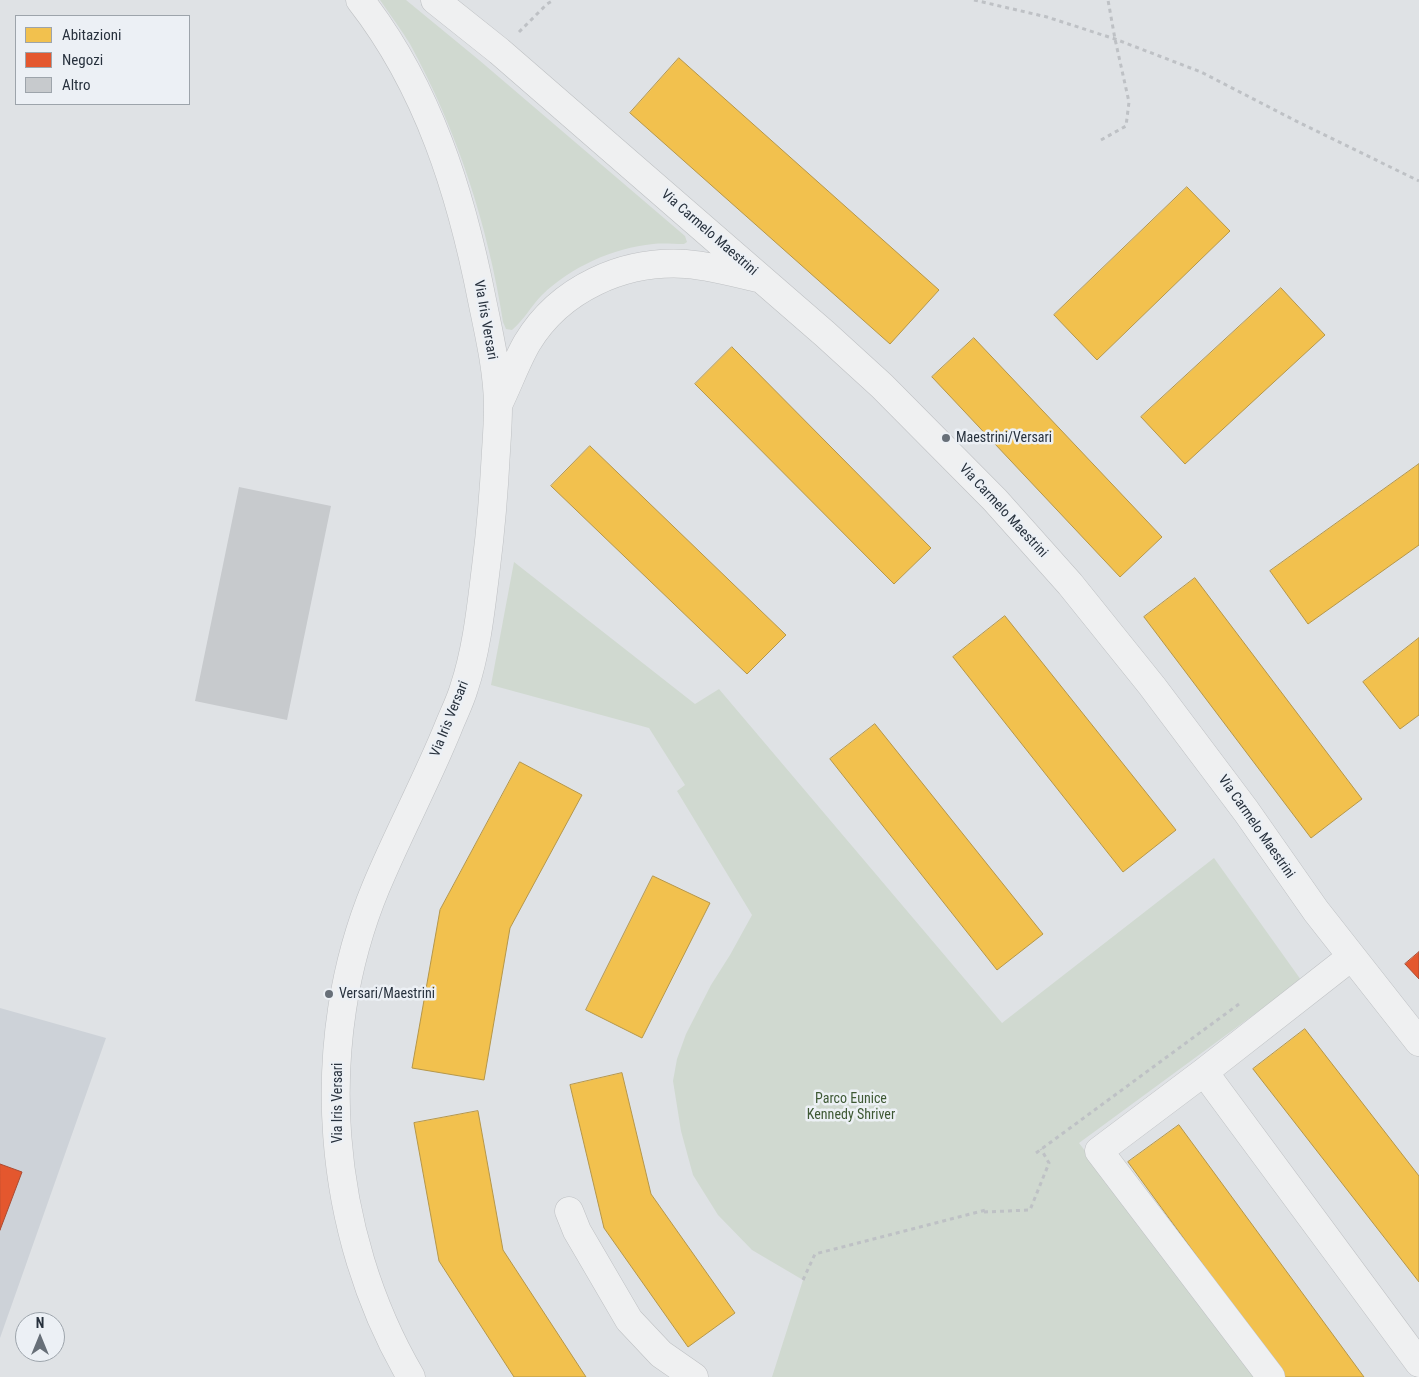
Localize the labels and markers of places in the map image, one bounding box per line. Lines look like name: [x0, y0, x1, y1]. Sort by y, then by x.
place label: Maestrini/Versari: [956, 430, 1052, 446]
marker: Maestrini/Versari: [940, 432, 952, 444]
place label: Versari/Maestrini: [339, 986, 435, 1002]
marker: Versari/Maestrini: [323, 988, 335, 1000]

